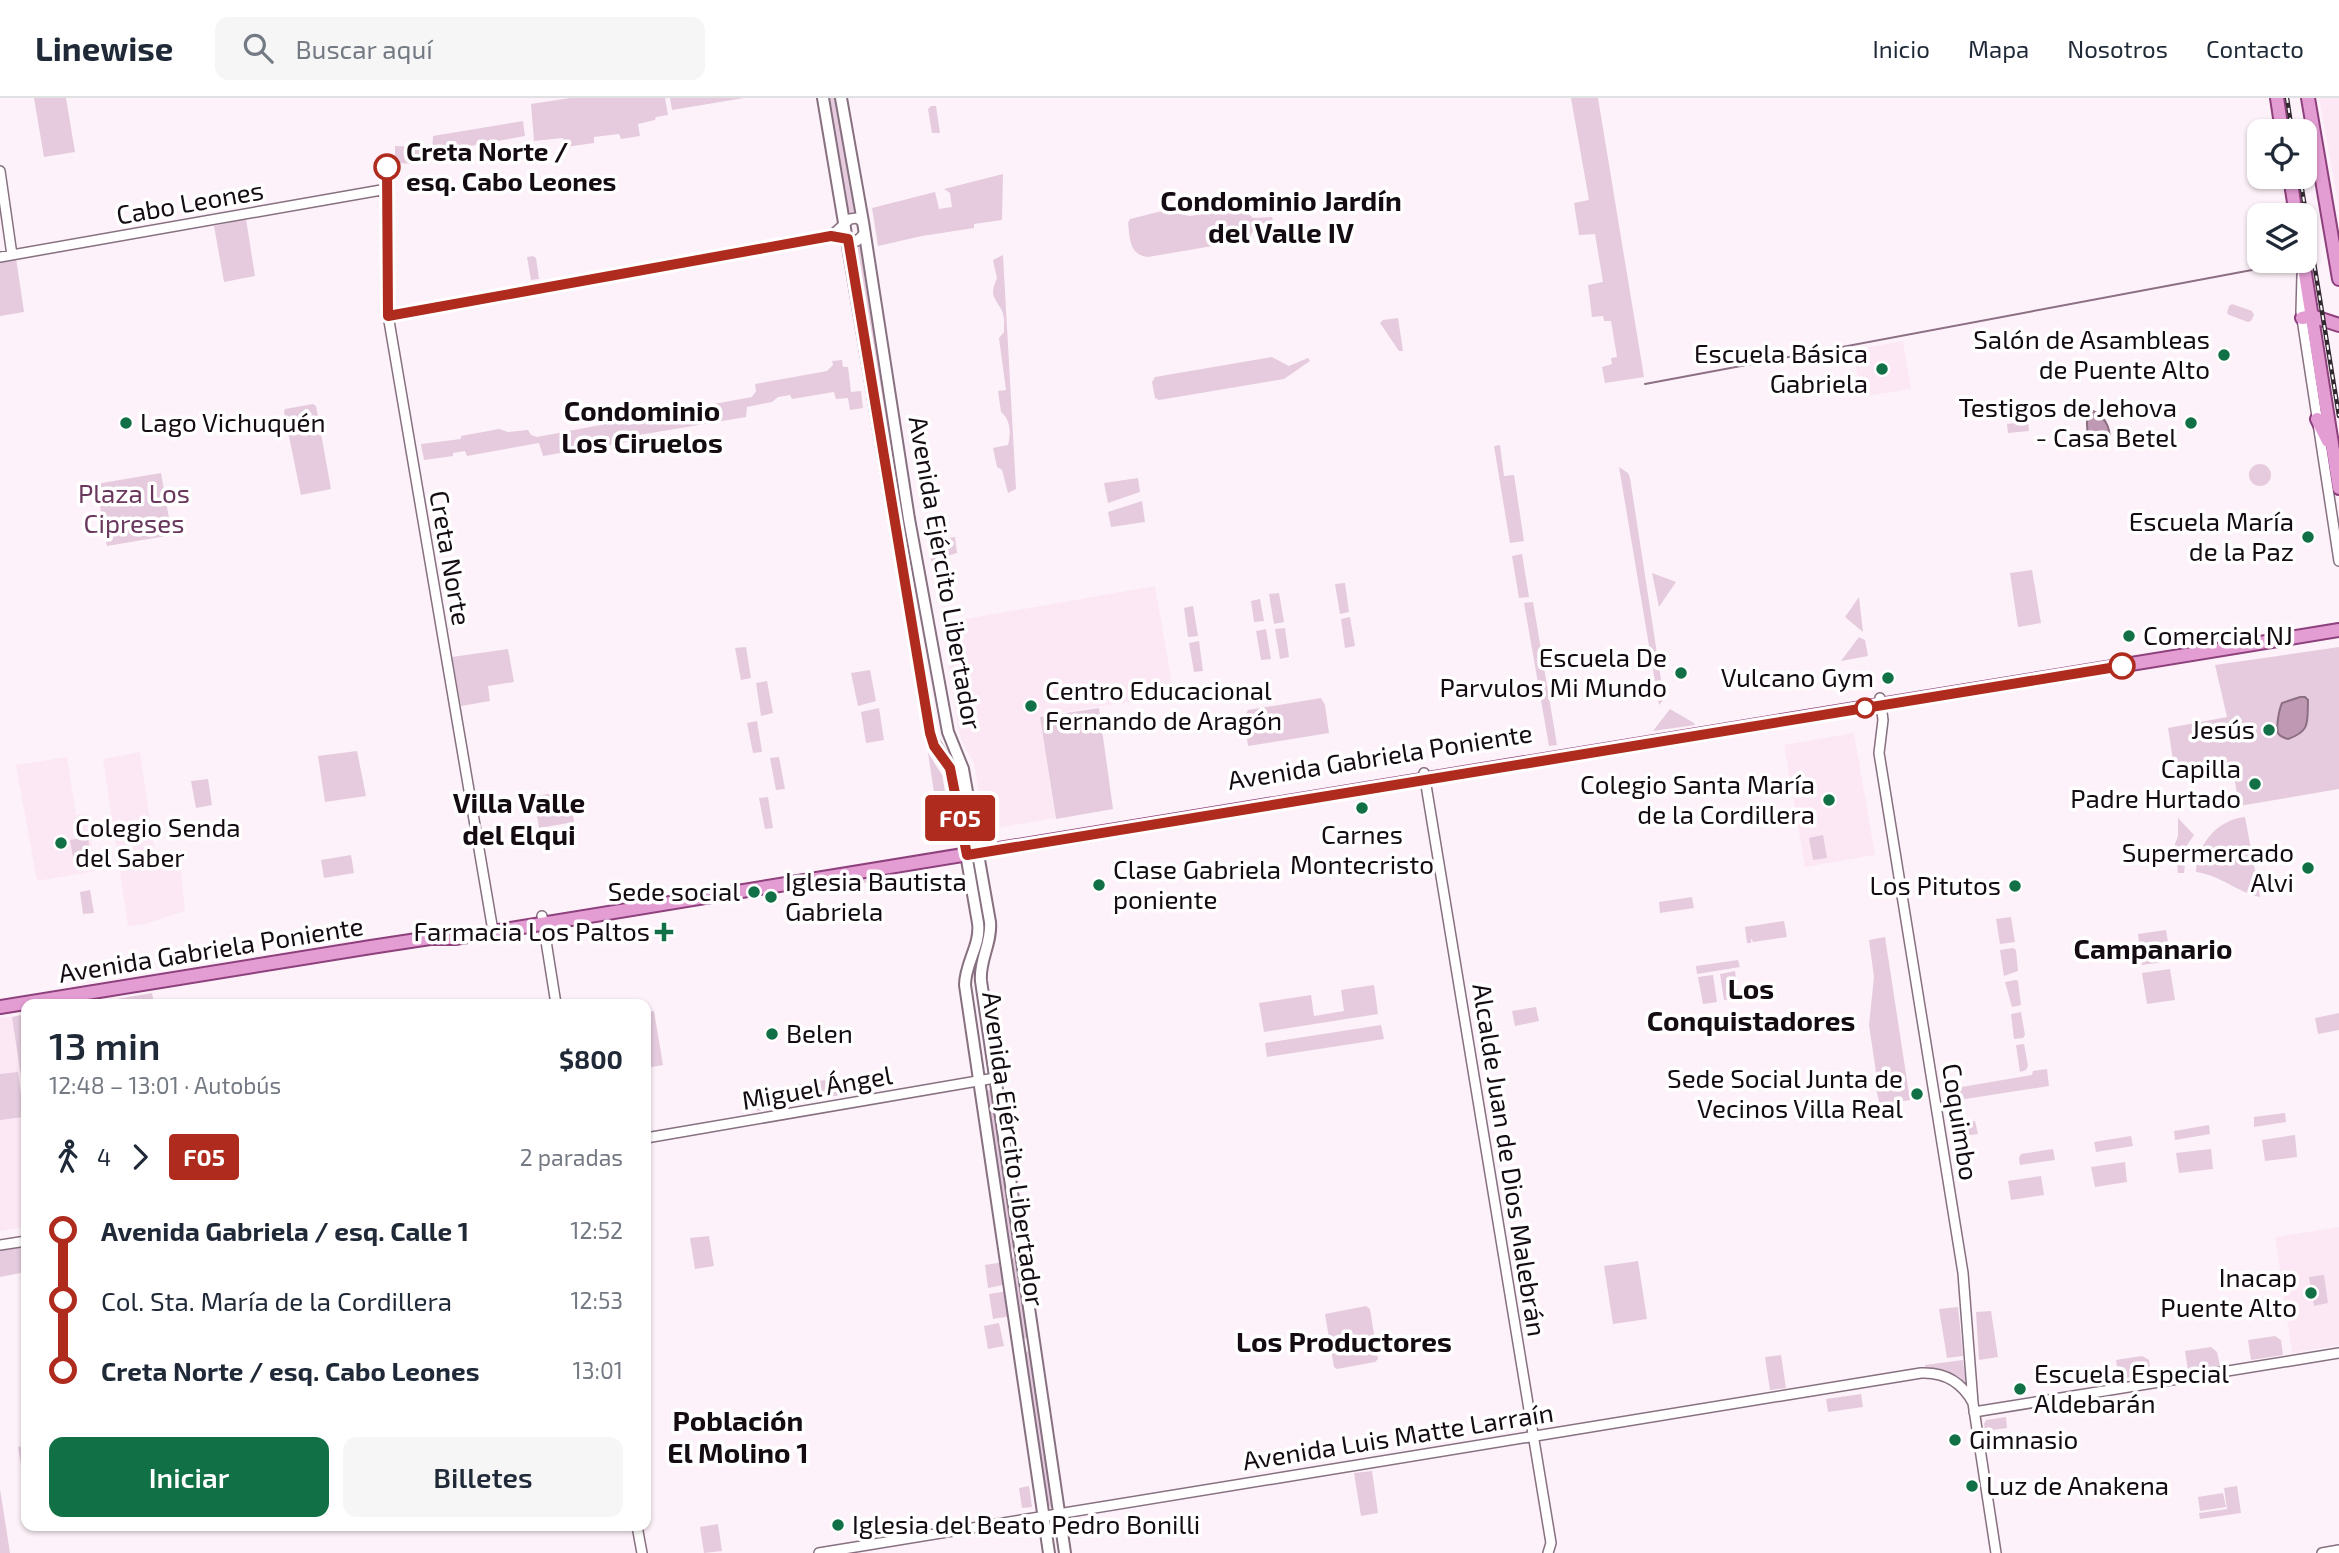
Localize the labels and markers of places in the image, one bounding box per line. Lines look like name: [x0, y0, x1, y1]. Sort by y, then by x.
place label: Creta Norte / esq. Cabo Leones: [406, 135, 616, 196]
marker: Creta Norte / esq. Cabo Leones: [374, 154, 400, 180]
place label: Salón de Asambleas de Puente Alto: [1973, 323, 2210, 384]
place label: Escuela Básica Gabriela: [1694, 337, 1868, 398]
marker: Salón de Asambleas de Puente Alto: [2216, 347, 2232, 363]
marker: Escuela Básica Gabriela: [1874, 361, 1890, 377]
place label: Testigos de Jehova - Casa Betel: [1959, 391, 2177, 452]
place label: Lago Vichuquén: [140, 406, 326, 437]
marker: Lago Vichuquén: [118, 415, 134, 431]
marker: Testigos de Jehova - Casa Betel: [2183, 415, 2199, 431]
place label: Escuela María de la Paz: [2129, 505, 2294, 566]
marker: Escuela María de la Paz: [2300, 529, 2316, 545]
place label: Comercial NJ: [2143, 619, 2293, 650]
marker: Comercial NJ: [2121, 628, 2137, 644]
place label: Escuela De Parvulos Mi Mundo: [1440, 641, 1667, 702]
unlabelled marker: [2109, 653, 2135, 679]
place label: Vulcano Gym: [1721, 661, 1874, 692]
marker: Escuela De Parvulos Mi Mundo: [1673, 665, 1689, 681]
marker: Vulcano Gym: [1880, 670, 1896, 686]
place label: Centro Educacional Fernando de Aragón: [1045, 674, 1282, 735]
marker: Centro Educacional Fernando de Aragón: [1023, 698, 1039, 714]
unlabelled marker: [1855, 698, 1875, 718]
place label: Jesús: [2191, 713, 2255, 744]
marker: Jesús: [2261, 722, 2277, 738]
place label: Capilla Padre Hurtado: [2070, 752, 2241, 813]
place label: Colegio Santa María de la Cordillera: [1580, 768, 1815, 829]
marker: Capilla Padre Hurtado: [2247, 776, 2263, 792]
marker: Colegio Santa María de la Cordillera: [1821, 792, 1837, 808]
marker: Carnes Montecristo: [1354, 800, 1370, 816]
place label: Colegio Senda del Saber: [75, 811, 241, 872]
place label: Carnes Montecristo: [1290, 818, 1434, 879]
marker: Colegio Senda del Saber: [53, 835, 69, 851]
place label: Supermercado Alvi: [2122, 836, 2294, 897]
place label: Clase Gabriela poniente: [1113, 853, 1281, 914]
marker: Supermercado Alvi: [2300, 860, 2316, 876]
place label: Iglesia Bautista Gabriela: [785, 865, 967, 926]
place label: Los Pitutos: [1870, 869, 2001, 900]
place label: Sede social: [608, 875, 740, 906]
marker: Clase Gabriela poniente: [1091, 877, 1107, 893]
marker: Los Pitutos: [2007, 878, 2023, 894]
marker: Sede social: [746, 884, 762, 900]
marker: Iglesia Bautista Gabriela: [763, 889, 779, 905]
place label: Farmacia Los Paltos: [414, 915, 650, 946]
marker: Farmacia Los Paltos: [656, 924, 672, 940]
place label: Belen: [786, 1017, 853, 1048]
marker: Belen: [764, 1026, 780, 1042]
place label: Sede Social Junta de Vecinos Villa Real: [1667, 1062, 1903, 1123]
marker: Sede Social Junta de Vecinos Villa Real: [1909, 1086, 1925, 1102]
place label: Inacap Puente Alto: [2160, 1261, 2297, 1322]
marker: Inacap Puente Alto: [2303, 1285, 2319, 1301]
place label: Escuela Especial Aldebarán: [2034, 1357, 2229, 1418]
marker: Escuela Especial Aldebarán: [2012, 1381, 2028, 1397]
place label: Gimnasio: [1969, 1423, 2078, 1454]
marker: Gimnasio: [1947, 1432, 1963, 1448]
place label: Luz de Anakena: [1986, 1469, 2169, 1500]
marker: Luz de Anakena: [1964, 1478, 1980, 1494]
place label: Iglesia del Beato Pedro Bonilli: [852, 1508, 1200, 1539]
marker: Iglesia del Beato Pedro Bonilli: [830, 1517, 846, 1533]

